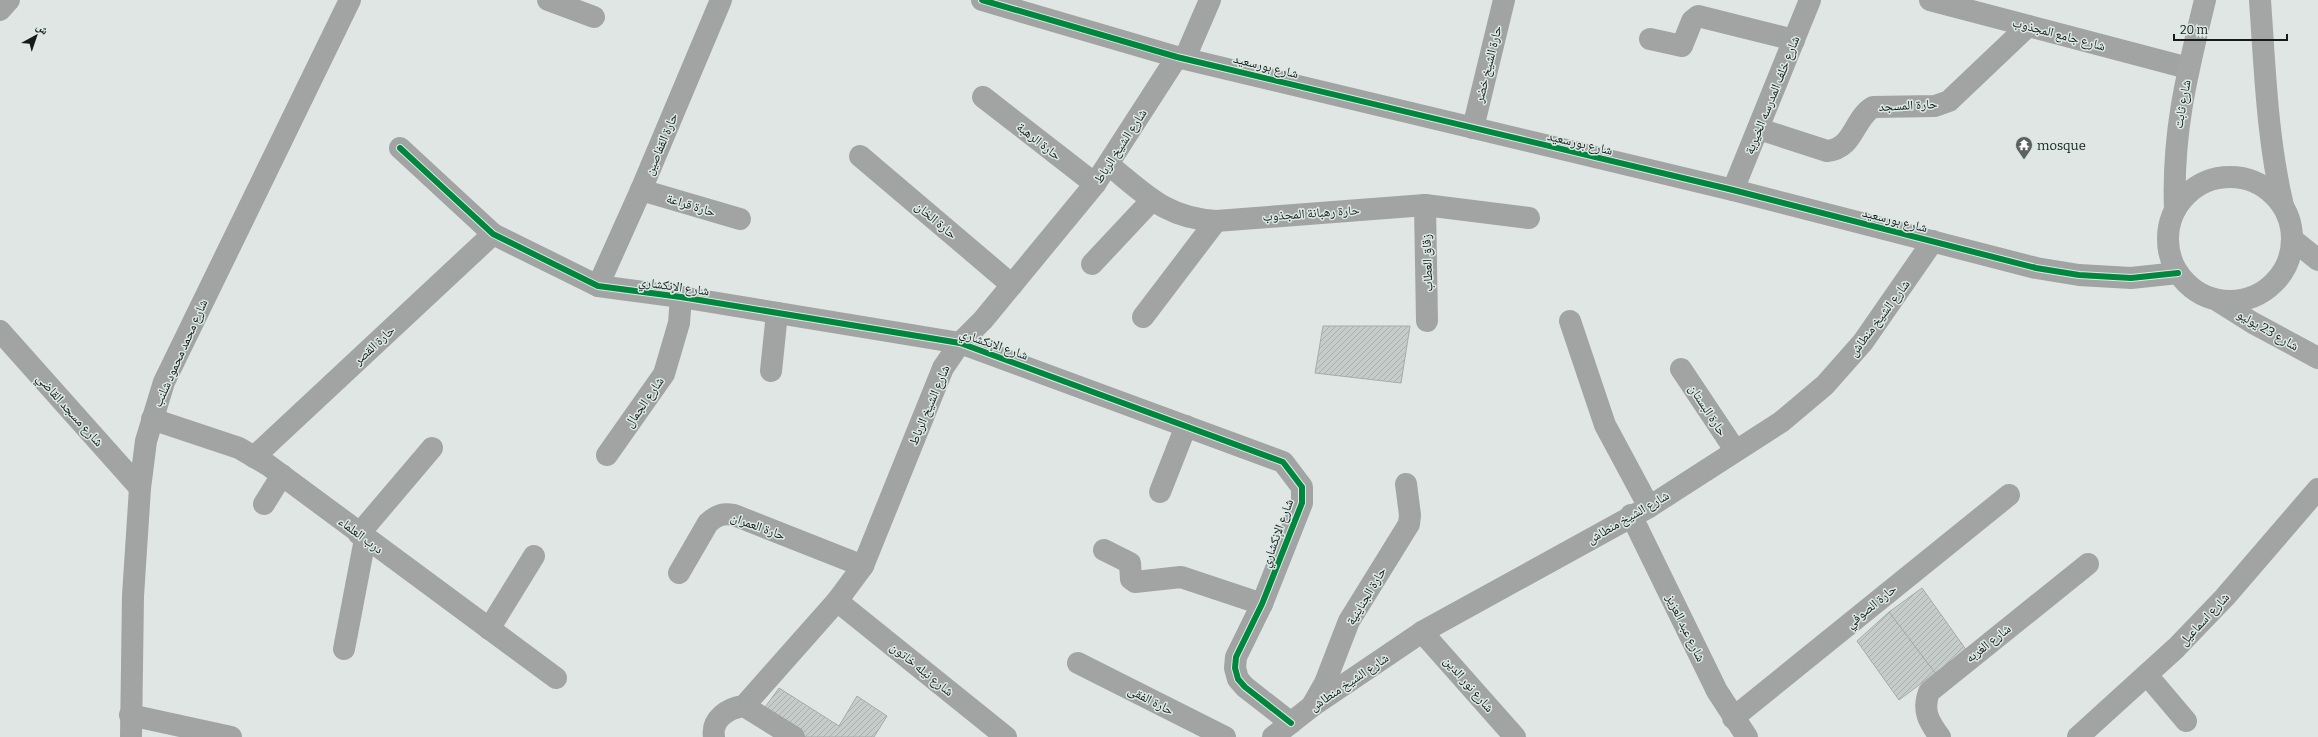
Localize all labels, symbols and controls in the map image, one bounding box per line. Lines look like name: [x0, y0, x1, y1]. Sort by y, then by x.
street label: شارع جامع المجذوب: [2010, 14, 2107, 56]
north arrow: [16, 16, 56, 56]
scale bar: [2174, 16, 2287, 42]
text: ش: [33, 20, 51, 38]
text: 20 m: [2180, 23, 2209, 37]
street label: حارة الشيخ خضر: [1471, 24, 1507, 105]
street label: شارع خلف المدرسه الخيرية: [1741, 34, 1804, 157]
street label: شارع بورسعيد: [1231, 51, 1300, 83]
street label: شارع ثابت: [2170, 78, 2196, 130]
street label: حارة المسجد: [1878, 96, 1938, 115]
street label: شارع الشيخ الرباط: [1090, 106, 1151, 187]
street label: حارة القفاصين: [641, 111, 682, 178]
street label: حارة الرهبة: [1013, 119, 1064, 164]
street label: شارع بورسعيد: [1545, 128, 1614, 160]
temple icon: mosque: [2014, 135, 2034, 160]
place label: mosque: [2037, 138, 2086, 153]
street label: حارة قراعة: [664, 190, 717, 221]
street label: حارة الخان: [911, 198, 960, 243]
street label: حارة رهبانة المجذوب: [1262, 202, 1360, 225]
street label: شارع بورسعيد: [1860, 205, 1929, 237]
street label: زقاق العطاب: [1419, 234, 1436, 292]
street label: شارع الإنكشاري: [637, 274, 711, 302]
street label: شارع الشيخ منطاش: [1845, 277, 1914, 360]
street label: شارع محمد محمود شلنب: [150, 297, 212, 410]
street label: شارع 23 يوليو: [2234, 306, 2301, 355]
street label: حارة القصر: [350, 322, 398, 369]
street label: شارع الإنكشاري: [957, 325, 1030, 366]
street label: شارع الشيخ الرباط: [905, 363, 954, 448]
street label: شارع مسجد القاضي: [31, 371, 107, 452]
street label: شارع الجمال: [621, 374, 668, 431]
street label: حارة البستان: [1685, 381, 1730, 439]
street label: شارع الشيخ منطاش: [1584, 487, 1673, 548]
street label: شارع الإنكشاري: [1258, 497, 1299, 570]
street label: حارة العمران: [728, 509, 787, 544]
street label: درب العلماء: [335, 513, 386, 557]
street label: حارة الجناينية: [1343, 564, 1390, 628]
street label: حارة الصوفي: [1843, 581, 1901, 634]
street label: شارع اسماعيل: [2176, 590, 2234, 650]
street label: شارع عبد العزيز: [1661, 591, 1709, 665]
street label: شارع الغربه: [1962, 621, 2015, 667]
street label: شارع نيله خاتون: [886, 639, 957, 701]
street label: شارع الشيخ منطاش: [1307, 650, 1392, 716]
street label: شارع نور الدين: [1439, 653, 1497, 716]
street label: حارة الفقى: [1125, 682, 1176, 719]

